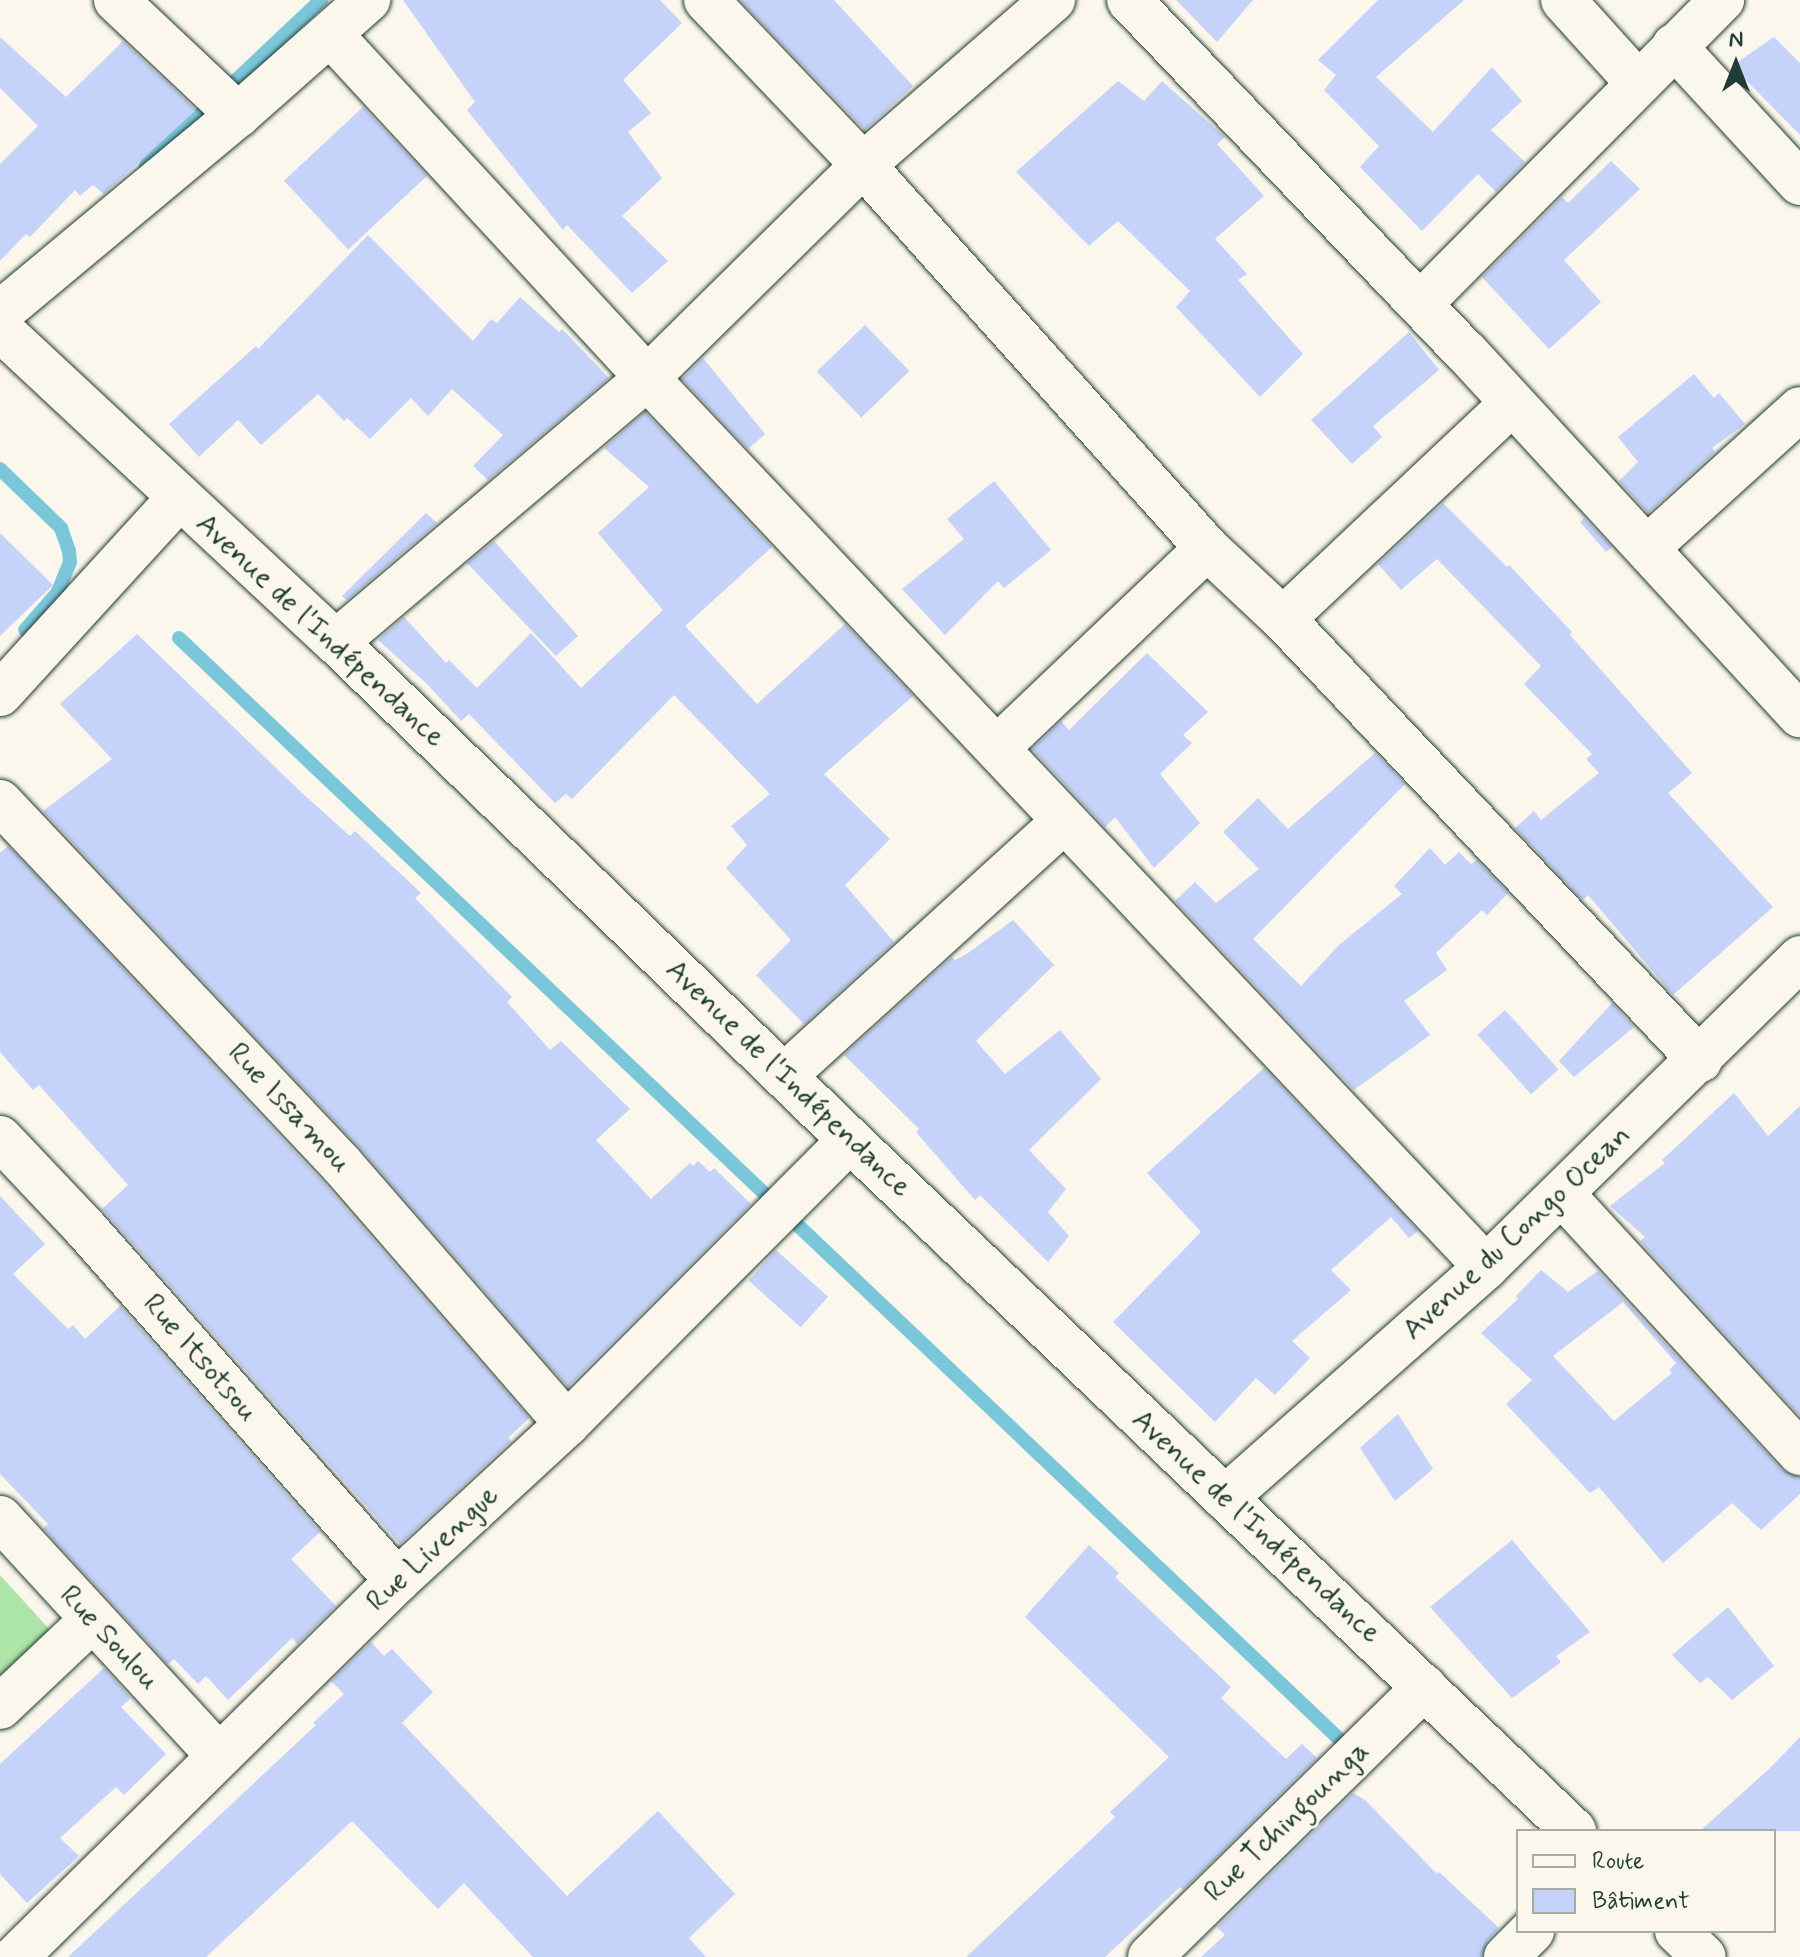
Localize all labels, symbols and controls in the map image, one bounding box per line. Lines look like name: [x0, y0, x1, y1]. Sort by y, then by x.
north arrow: [1696, 24, 1776, 104]
text: N: [1729, 26, 1743, 54]
street label: Avenue de l'Indépendance: [187, 506, 453, 756]
street label: Avenue de l'Indépendance: [657, 952, 919, 1206]
street label: Rue Issamou: [219, 1035, 359, 1181]
street label: Avenue du Congo Ocean: [1394, 1116, 1640, 1350]
street label: Rue Itsotsou: [134, 1286, 266, 1430]
street label: Avenue de l'Indépendance: [1123, 1402, 1389, 1652]
street label: Rue Livengue: [357, 1477, 509, 1621]
street label: Rue Soulou: [53, 1580, 165, 1696]
street label: Rue Tchingounga: [1197, 1734, 1377, 1910]
legend: [1516, 1829, 1776, 1933]
text: Route: [1592, 1846, 1644, 1877]
text: Bâtiment: [1592, 1886, 1690, 1917]

